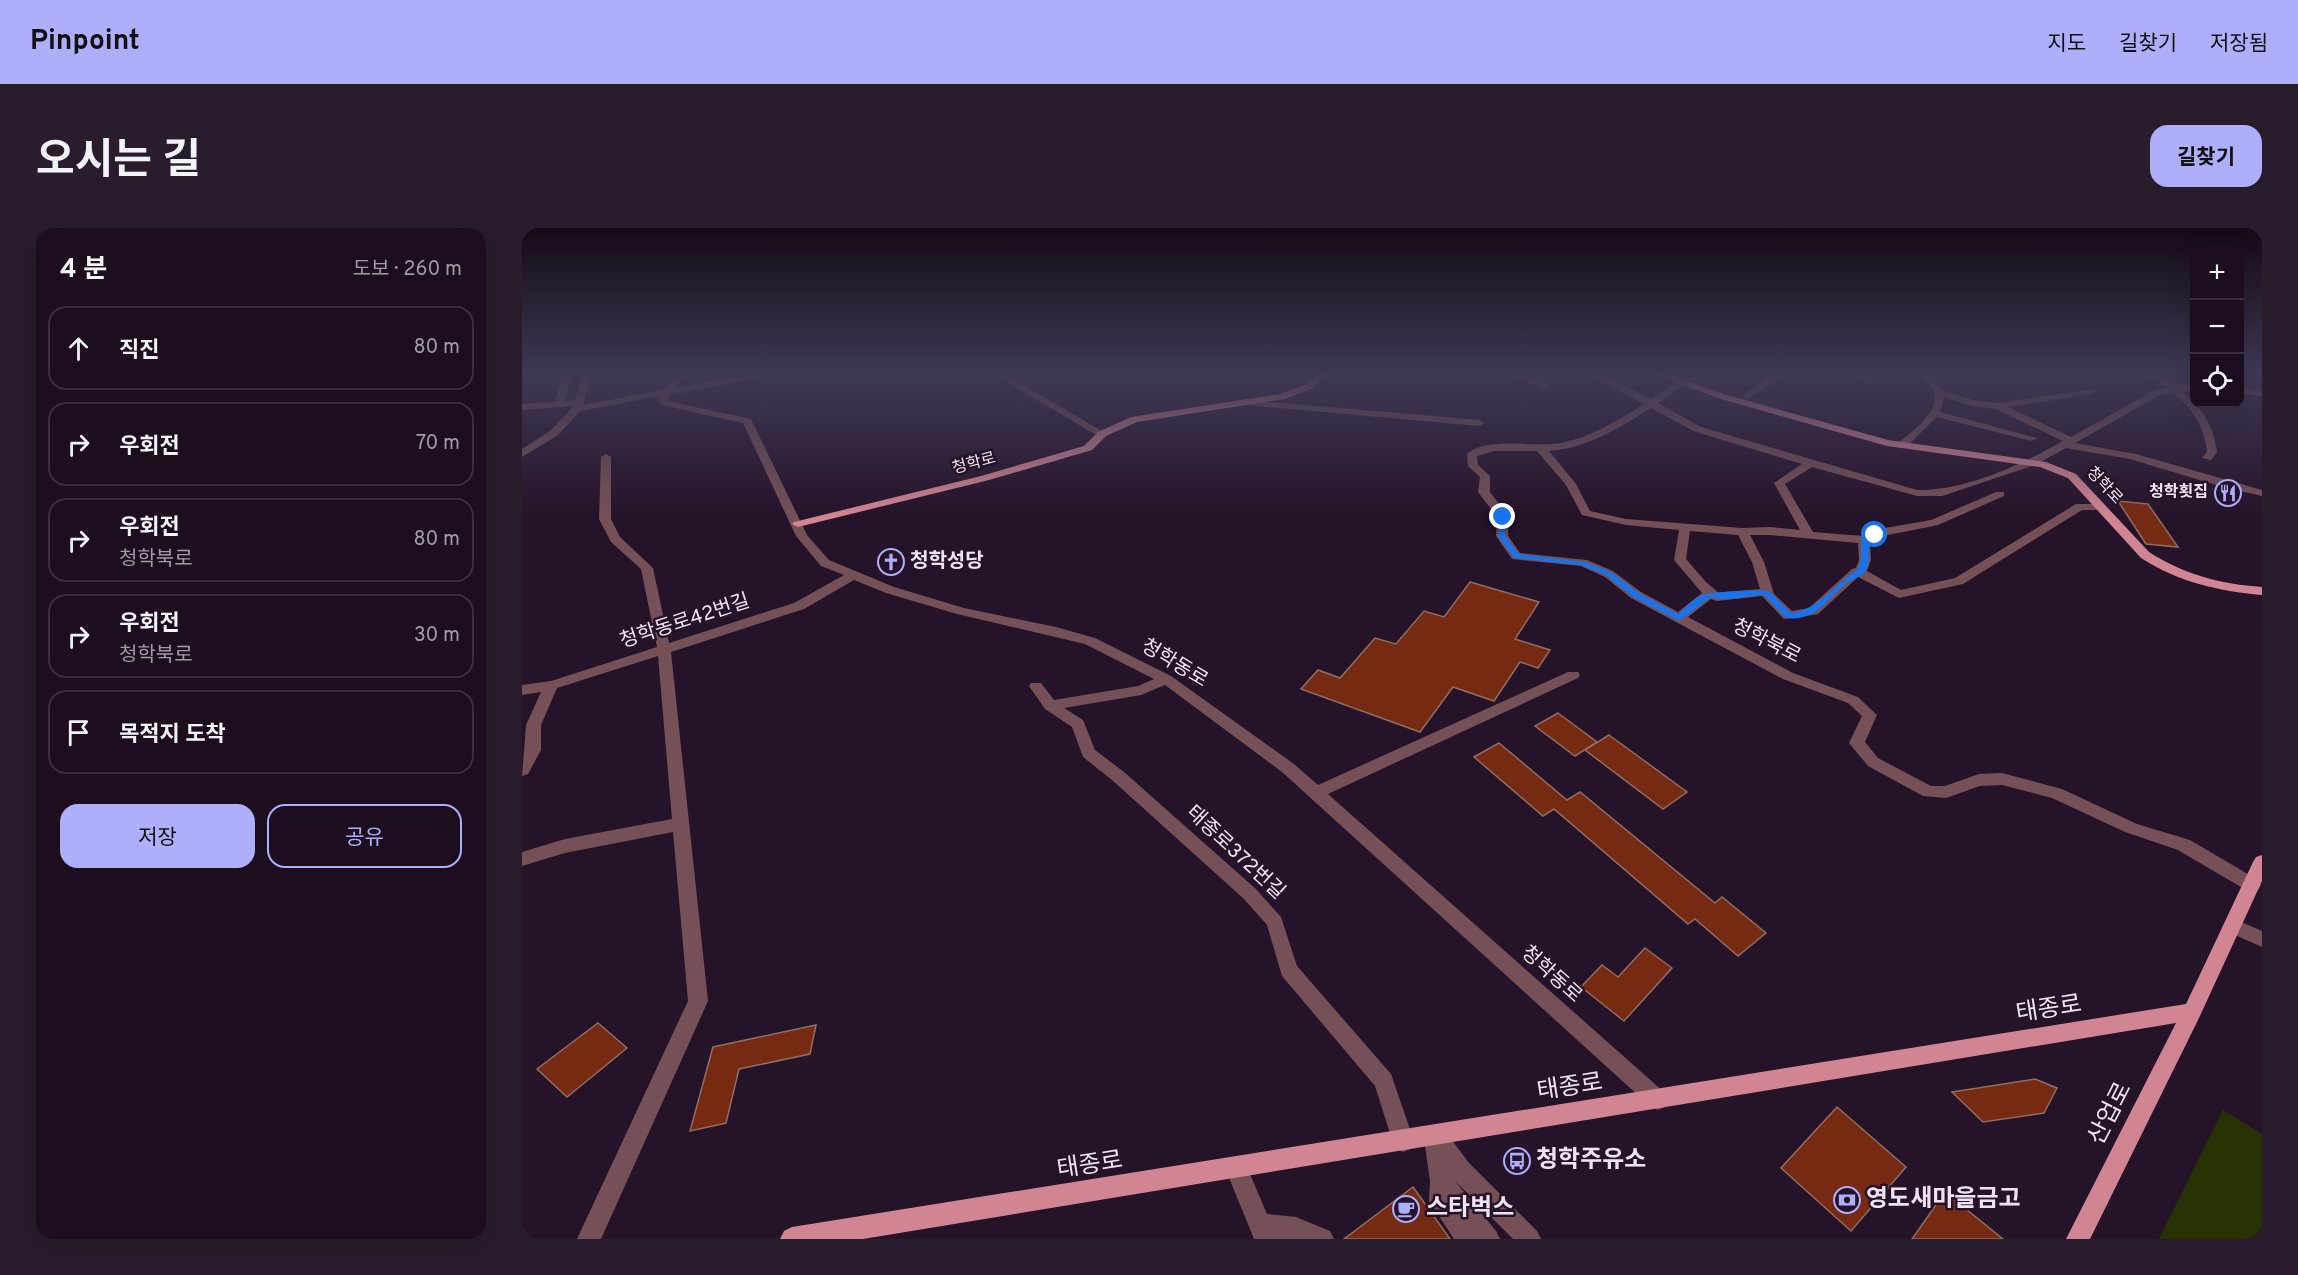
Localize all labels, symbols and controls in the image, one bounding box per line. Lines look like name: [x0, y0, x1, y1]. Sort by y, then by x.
text: Pinpoint: [30, 24, 140, 60]
text: 지도: [2047, 31, 2086, 58]
text: 길찾기: [2119, 31, 2177, 58]
text: 저장됨: [2210, 31, 2268, 58]
button: 길찾기: [2150, 125, 2262, 187]
text: 오시는 길: [36, 136, 201, 189]
map controls: [2190, 246, 2244, 408]
button: +: [2190, 246, 2244, 300]
text: 4 분: [60, 254, 107, 287]
text: 도보 · 260 m: [353, 257, 462, 283]
button: −: [2190, 300, 2244, 354]
icon: ahead: [62, 332, 95, 365]
text: 80 m: [414, 335, 460, 361]
text: 직진: [119, 338, 159, 365]
button: locate: [2190, 354, 2244, 408]
icon: right: [62, 428, 95, 461]
text: 70 m: [416, 431, 460, 457]
text: 우회전: [119, 434, 180, 461]
street label: 청학로: [950, 449, 998, 479]
street label: 청학로: [2082, 463, 2127, 509]
restaurant icon: 청학횟집: [2213, 478, 2243, 508]
place label: 청학횟집: [2149, 482, 2208, 503]
route end: [1489, 503, 1515, 529]
text: 우회전: [119, 515, 180, 542]
route start: [1861, 521, 1887, 547]
icon: right: [62, 524, 95, 557]
text: 80 m: [414, 527, 460, 553]
text: 청학북로: [119, 547, 193, 573]
church icon: 청학성당: [876, 547, 906, 577]
place label: 청학성당: [910, 549, 984, 575]
street label: 청학동로42번길: [617, 589, 753, 655]
text: 우회전: [119, 611, 180, 638]
street label: 청학북로: [1727, 614, 1805, 670]
icon: right: [62, 620, 95, 653]
text: 30 m: [414, 623, 460, 649]
street label: 청학동로: [1136, 634, 1212, 694]
text: 청학북로: [119, 643, 193, 669]
icon: arrive: [62, 716, 95, 749]
text: 목적지 도착: [119, 722, 226, 749]
street label: 태종로372번길: [1180, 800, 1290, 906]
button: 저장: [60, 804, 255, 868]
button: 공유: [267, 804, 462, 868]
street label: 청학동로: [1515, 941, 1587, 1009]
street label: 태종로: [2014, 990, 2084, 1030]
street label: 태종로: [1535, 1068, 1605, 1108]
street label: 산업로: [2083, 1078, 2139, 1150]
street label: 태종로: [1055, 1146, 1125, 1186]
bus stop icon: 청학주유소: [1502, 1146, 1532, 1176]
place label: 청학주유소: [1536, 1146, 1646, 1176]
bank icon: 영도새마을금고: [1832, 1185, 1862, 1215]
place label: 영도새마을금고: [1866, 1185, 2021, 1215]
cafe icon: 스타벅스: [1391, 1194, 1421, 1224]
place label: 스타벅스: [1426, 1194, 1514, 1224]

